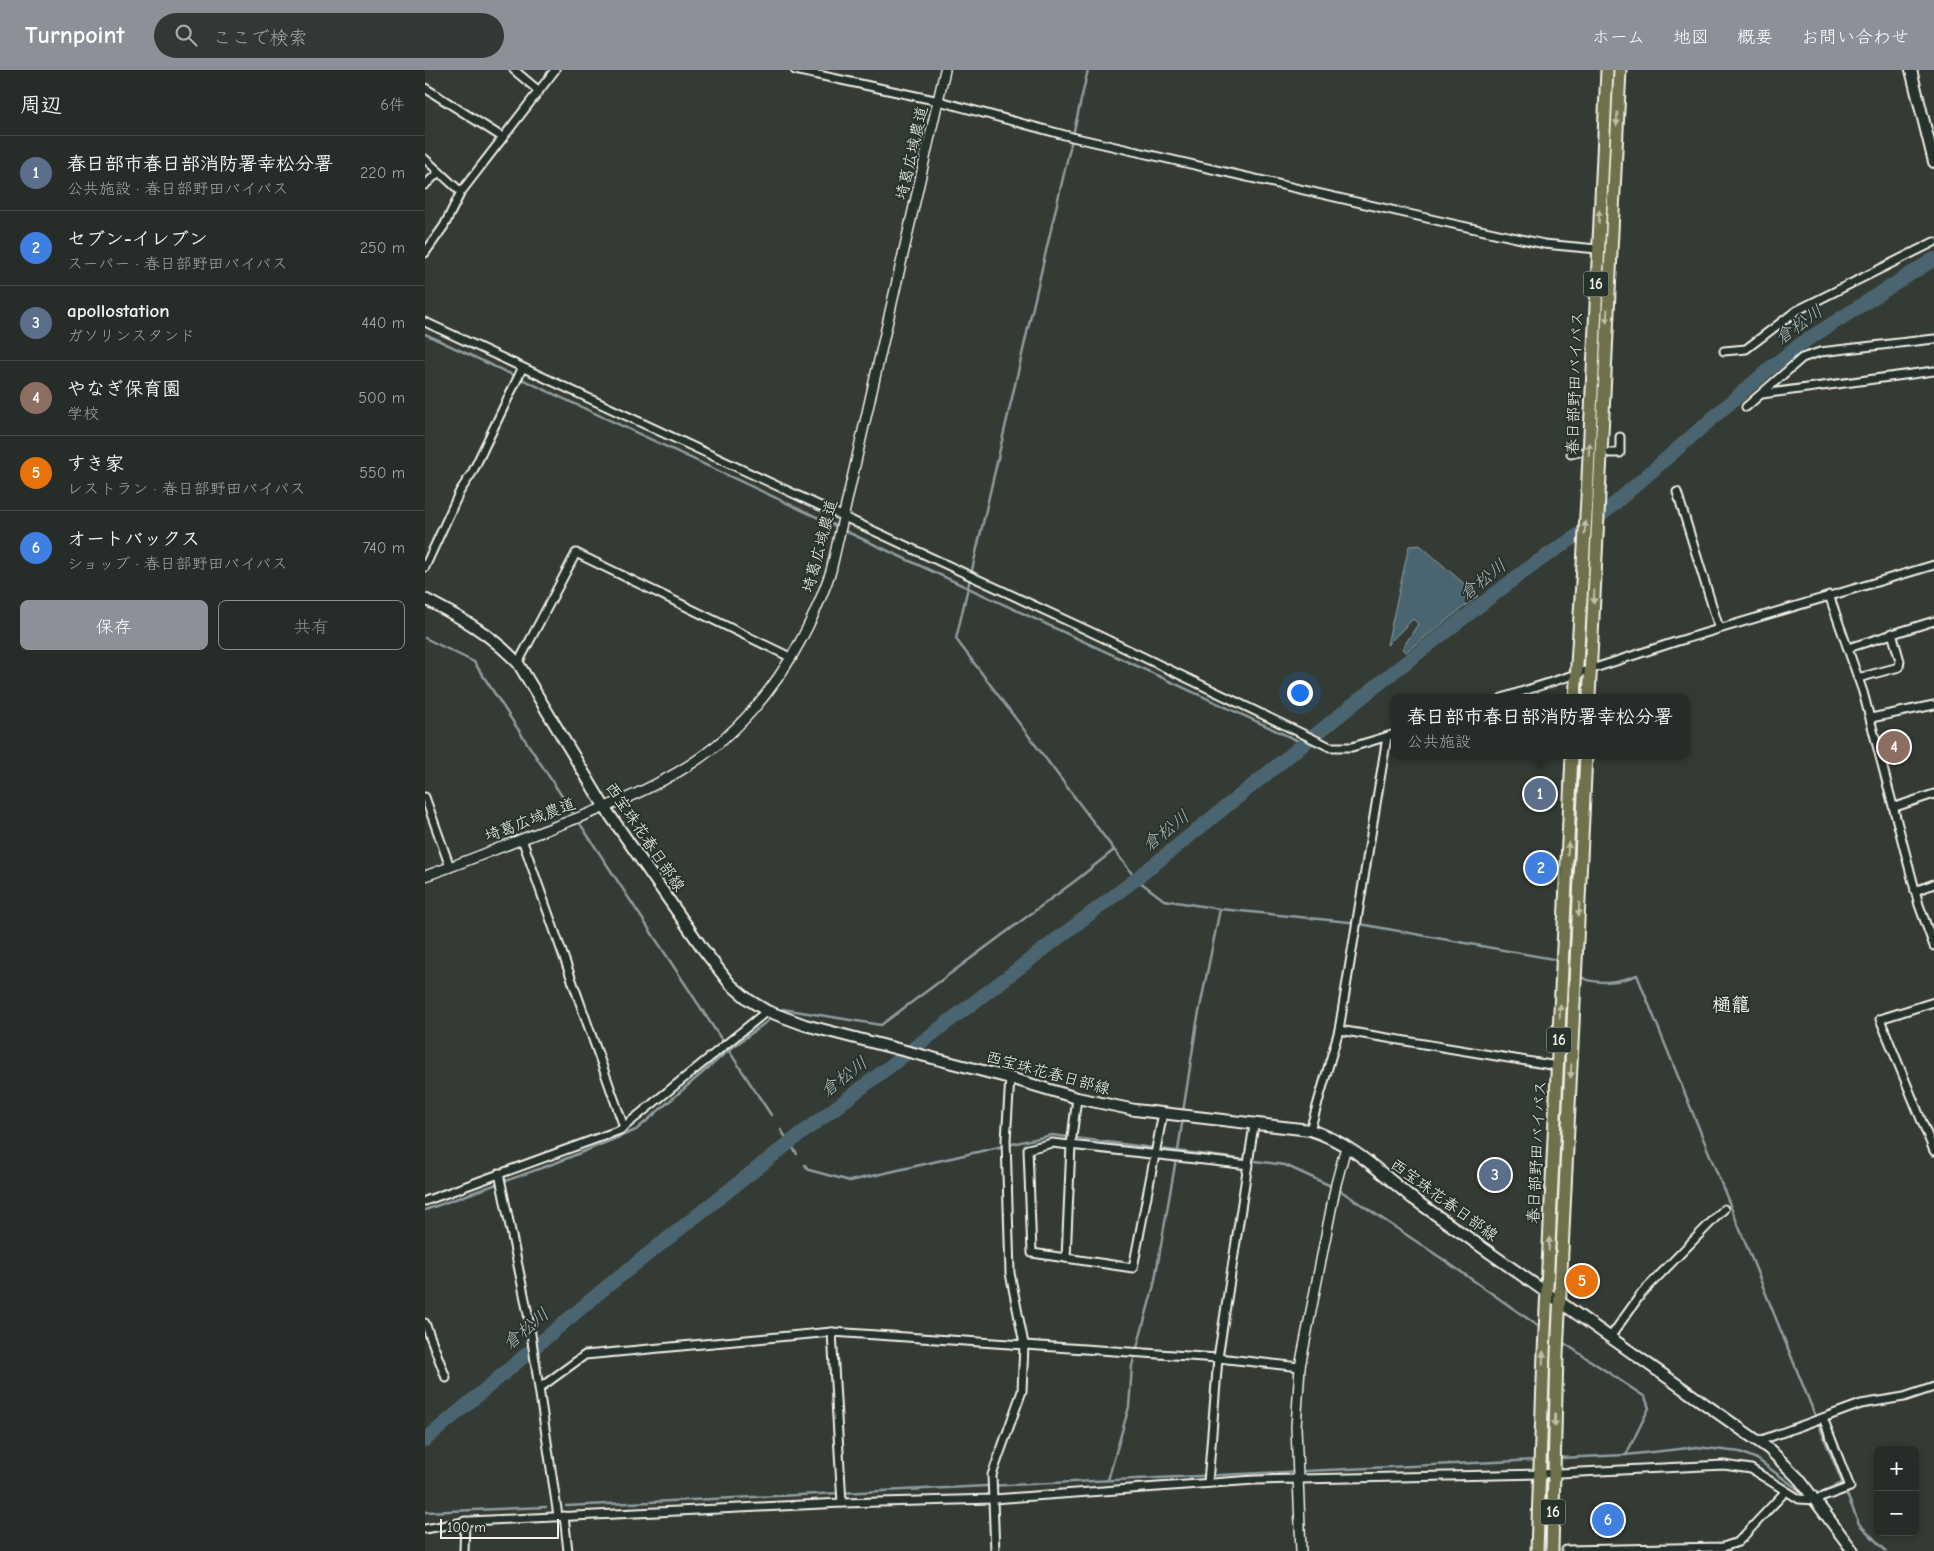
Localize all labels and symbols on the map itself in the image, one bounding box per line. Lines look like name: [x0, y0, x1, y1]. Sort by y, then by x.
street label: 埼葛広域農道: [892, 104, 932, 202]
one-way arrow: [1613, 111, 1621, 127]
one-way arrow: [1595, 209, 1603, 225]
road number: 16: [1583, 272, 1609, 296]
water label: 倉松川: [1771, 301, 1827, 349]
one-way arrow: [1603, 308, 1611, 324]
street label: 春日部野田バイパス: [1563, 311, 1587, 455]
one-way arrow: [1585, 441, 1593, 457]
street label: 埼葛広域農道: [799, 497, 841, 595]
one-way arrow: [1581, 520, 1589, 536]
water label: 倉松川: [1455, 555, 1511, 605]
one-way arrow: [1589, 589, 1597, 605]
your location: [1287, 680, 1313, 706]
pin: 4: [1878, 728, 1910, 766]
pin: 1: [1524, 775, 1556, 813]
street label: 西宝珠花春日部線: [602, 779, 688, 895]
street label: 埼葛広域農道: [482, 794, 578, 846]
water label: 倉松川: [1138, 806, 1194, 856]
one-way arrow: [1564, 841, 1572, 857]
pin: 2: [1525, 849, 1557, 887]
one-way arrow: [1575, 901, 1583, 917]
district label: 樋籠: [1712, 994, 1750, 1016]
one-way arrow: [1556, 1003, 1564, 1019]
road number: 16: [1547, 1028, 1571, 1052]
street label: 西宝珠花春日部線: [984, 1048, 1112, 1098]
water label: 倉松川: [816, 1052, 872, 1102]
one-way arrow: [1567, 1063, 1575, 1079]
street label: 春日部野田バイパス: [1524, 1080, 1550, 1224]
street label: 西宝珠花春日部線: [1387, 1155, 1501, 1245]
pin: 3: [1479, 1156, 1511, 1194]
one-way arrow: [1545, 1235, 1553, 1251]
pin: 5: [1566, 1262, 1598, 1300]
water label: 倉松川: [499, 1304, 553, 1354]
one-way arrow: [1540, 1350, 1548, 1366]
one-way arrow: [1551, 1413, 1559, 1429]
road number: 16: [1541, 1500, 1565, 1524]
pin: 6: [1592, 1501, 1624, 1539]
scale bar: [440, 1516, 559, 1539]

